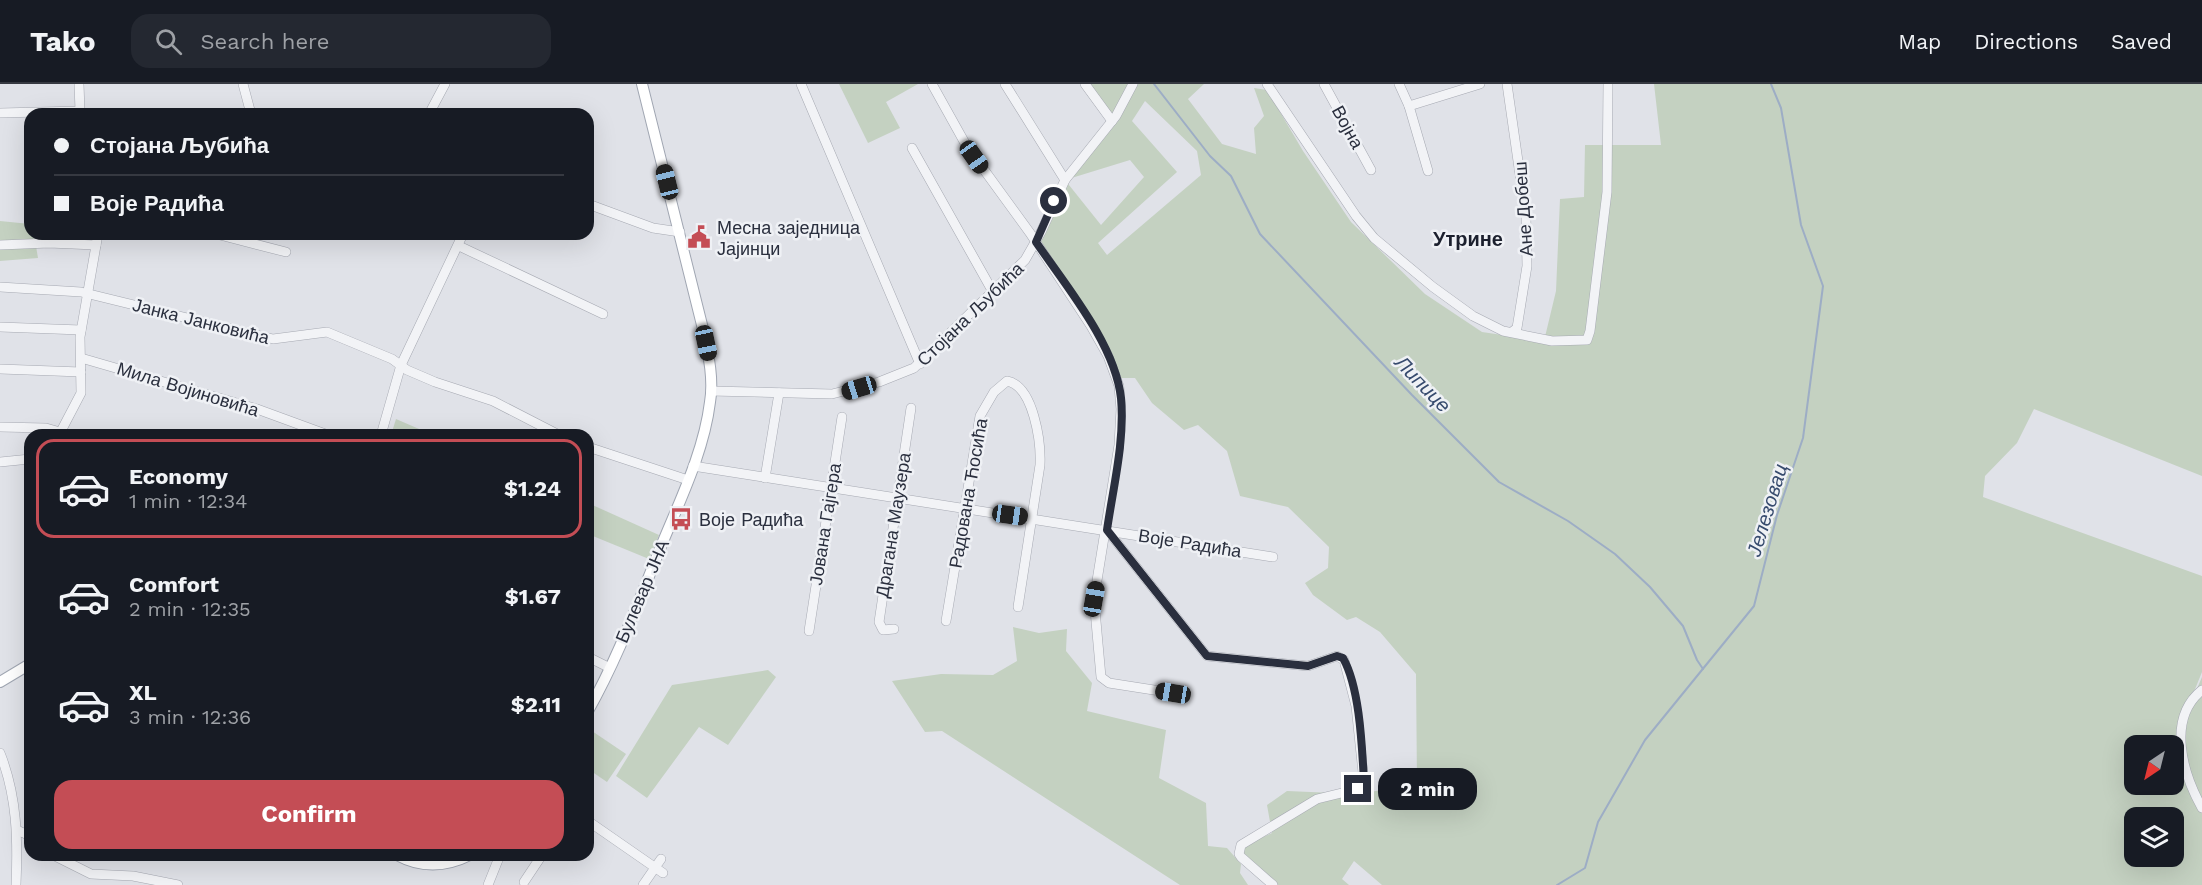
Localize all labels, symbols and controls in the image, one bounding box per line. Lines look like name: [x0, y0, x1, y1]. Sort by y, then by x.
search box: [131, 14, 551, 68]
text: Tako: [30, 25, 95, 58]
icon: search: [152, 25, 185, 58]
text: Search here: [200, 29, 329, 54]
text: Map: [1898, 29, 1941, 54]
text: Directions: [1974, 29, 2078, 54]
text: Saved: [2111, 29, 2172, 54]
street label: Војна: [1328, 102, 1369, 153]
text: Стојана Љубића: [90, 133, 269, 158]
car: [956, 137, 992, 177]
street label: Ане Добеш: [1509, 161, 1537, 257]
car: [654, 162, 680, 202]
route start: [1040, 187, 1067, 214]
text: Воје Радића: [90, 191, 224, 216]
place label: Месна заједница Јајинци: [717, 217, 861, 259]
public building icon: Месна заједница Јајинци: [686, 224, 712, 250]
district label: Утрине: [1433, 227, 1503, 251]
street label: Стојана Љубића: [912, 257, 1028, 370]
street label: Јанка Јанковића: [131, 294, 272, 348]
car: [693, 324, 719, 362]
water label: Липице: [1389, 349, 1456, 417]
street label: Мила Војиновића: [114, 357, 262, 421]
car: [839, 374, 879, 402]
street label: Радована Ћосића: [944, 415, 992, 570]
street label: Драгана Маузера: [871, 450, 915, 599]
street label: Јована Гајгера: [805, 460, 845, 587]
water label: Јелезовац: [1741, 461, 1792, 560]
icon: car: [57, 462, 111, 516]
text: Economy: [129, 464, 228, 489]
text: $1.24: [504, 476, 561, 501]
text: 1 min · 12:34: [129, 489, 247, 513]
car: [991, 504, 1029, 526]
bus stop icon: Воје Радића: [668, 506, 694, 532]
place label: Воје Радића: [699, 509, 804, 530]
street label: Воје Радића: [1137, 524, 1244, 562]
street label: Булевар ЈНА: [611, 536, 673, 646]
icon: car: [57, 570, 111, 624]
text: Comfort: [129, 572, 219, 597]
car: [1082, 580, 1106, 618]
text: $1.67: [505, 584, 561, 609]
text: 2 min · 12:35: [129, 597, 251, 621]
icon: car: [57, 678, 111, 732]
text: XL: [129, 680, 157, 705]
car: [1154, 681, 1192, 705]
text: $2.11: [511, 692, 561, 717]
text: 3 min · 12:36: [129, 705, 251, 729]
north arrow: [2124, 735, 2184, 795]
map controls: [2124, 735, 2184, 867]
callout: 2 min: [1379, 768, 1478, 810]
route end: [1344, 775, 1371, 802]
text: 2 min: [1400, 777, 1455, 801]
button: Confirm: [54, 780, 564, 849]
button: layers: [2124, 807, 2184, 867]

